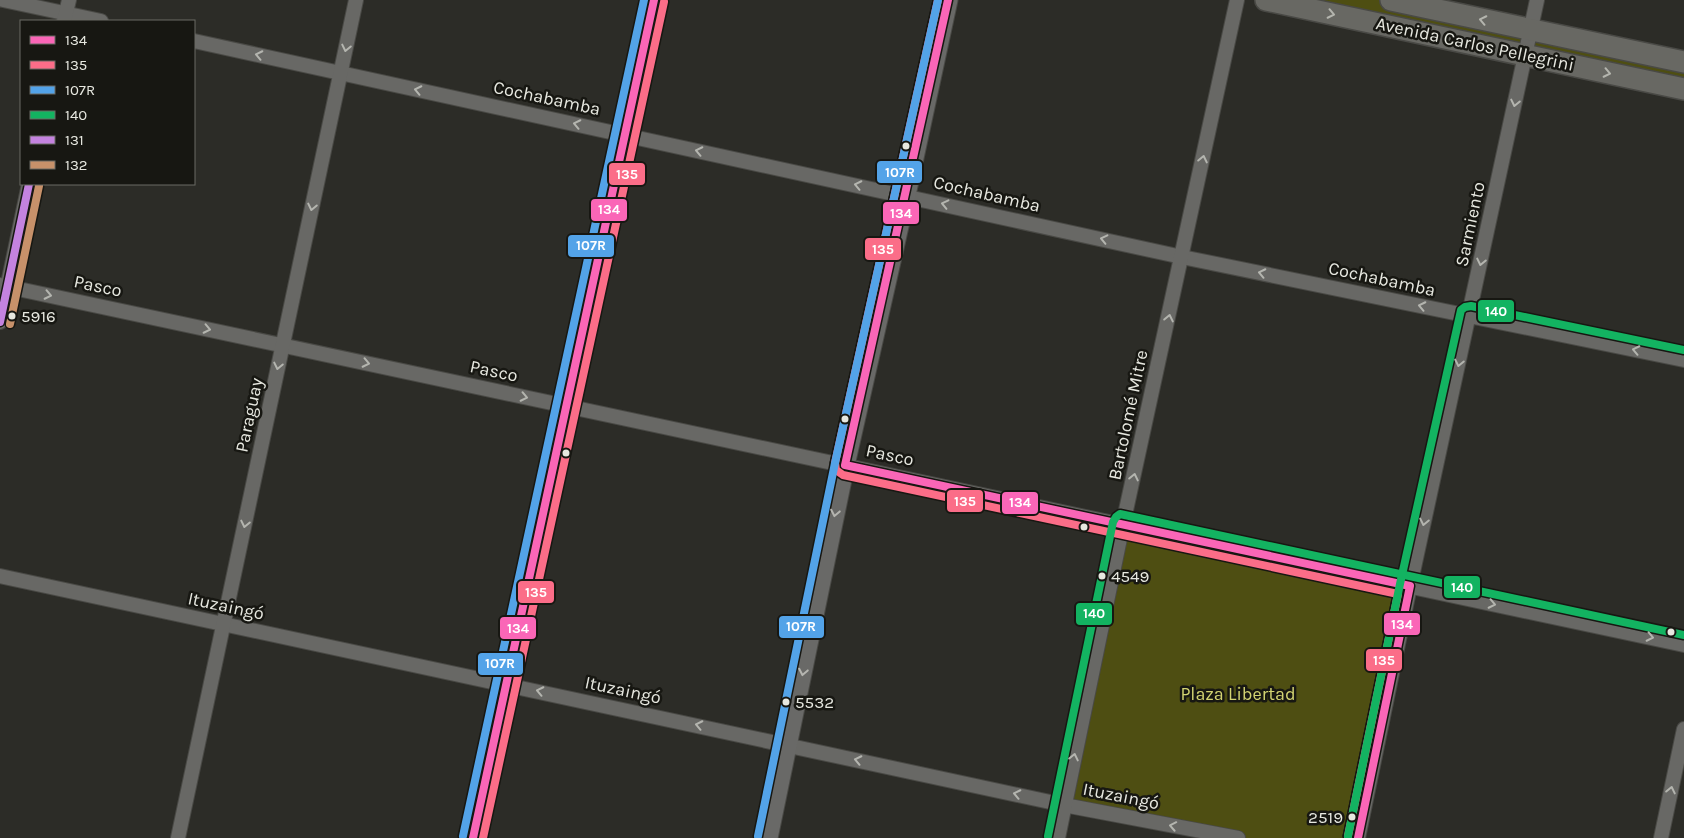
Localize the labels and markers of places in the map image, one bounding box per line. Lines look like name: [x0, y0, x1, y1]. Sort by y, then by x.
unlabelled marker: [901, 141, 911, 151]
place label: 5916: [21, 306, 56, 326]
marker: 5916: [7, 311, 17, 321]
unlabelled marker: [840, 414, 850, 424]
unlabelled marker: [561, 448, 571, 458]
unlabelled marker: [1079, 522, 1089, 532]
place label: 4549: [1111, 566, 1149, 586]
marker: 4549: [1097, 571, 1107, 581]
unlabelled marker: [1666, 627, 1676, 637]
place label: 5532: [795, 692, 834, 712]
marker: 5532: [781, 697, 791, 707]
place label: 2519: [1308, 807, 1343, 827]
marker: 2519: [1347, 812, 1357, 822]

